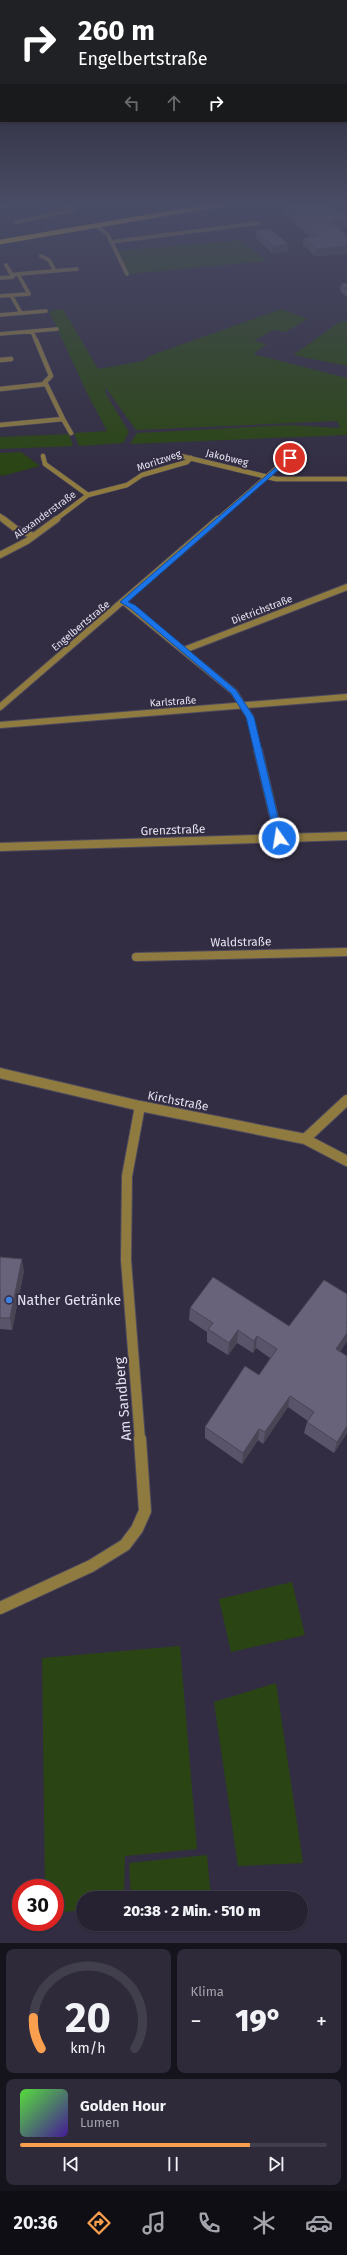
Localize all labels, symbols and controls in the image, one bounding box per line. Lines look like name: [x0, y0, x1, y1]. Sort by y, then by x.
text: 260 m: [78, 14, 155, 47]
icon: right: [12, 16, 64, 68]
text: Engelbertstraße: [78, 48, 208, 70]
icon: left: [121, 92, 143, 114]
icon: ahead: [163, 92, 185, 114]
icon: right: [205, 92, 227, 114]
pin: [273, 441, 307, 475]
street label: Jakobweg: [205, 447, 250, 469]
icon: arrive: [279, 447, 301, 469]
street label: Moritzweg: [135, 448, 183, 474]
street label: Alexanderstraße: [12, 488, 78, 542]
street label: Dietrichstraße: [230, 593, 294, 627]
street label: Engelbertstraße: [50, 598, 112, 654]
street label: Karlstraße: [149, 694, 197, 710]
position arrow: [258, 817, 300, 859]
street label: Grenzstraße: [140, 822, 206, 838]
street label: Waldstraße: [210, 934, 272, 950]
street label: Kirchstraße: [146, 1088, 210, 1114]
place label: Nather Getränke: [17, 1292, 121, 1309]
marker: Nather Getränke: [4, 1295, 14, 1305]
street label: Am Sandberg: [111, 1356, 135, 1442]
speed limit sign: 30: [12, 1879, 64, 1931]
text: 20:38 · 2 Min. · 510 m: [123, 1902, 261, 1920]
text: Klima: [191, 1984, 224, 1999]
text: 20: [65, 1993, 111, 2043]
text: 19°: [235, 2003, 282, 2039]
text: −: [191, 2008, 202, 2035]
text: +: [316, 2008, 327, 2035]
text: km/h: [71, 2040, 106, 2057]
text: Golden Hour: [80, 2097, 166, 2115]
text: Lumen: [80, 2115, 120, 2130]
icon: previous: [60, 2153, 82, 2175]
icon: pause: [162, 2153, 184, 2175]
icon: next: [265, 2153, 287, 2175]
icon: directions: [85, 2209, 113, 2237]
icon: music: [140, 2209, 168, 2237]
icon: phone: [195, 2209, 223, 2237]
icon: climate: [250, 2209, 278, 2237]
icon: car: [305, 2209, 333, 2237]
text: 20:36: [14, 2212, 58, 2234]

